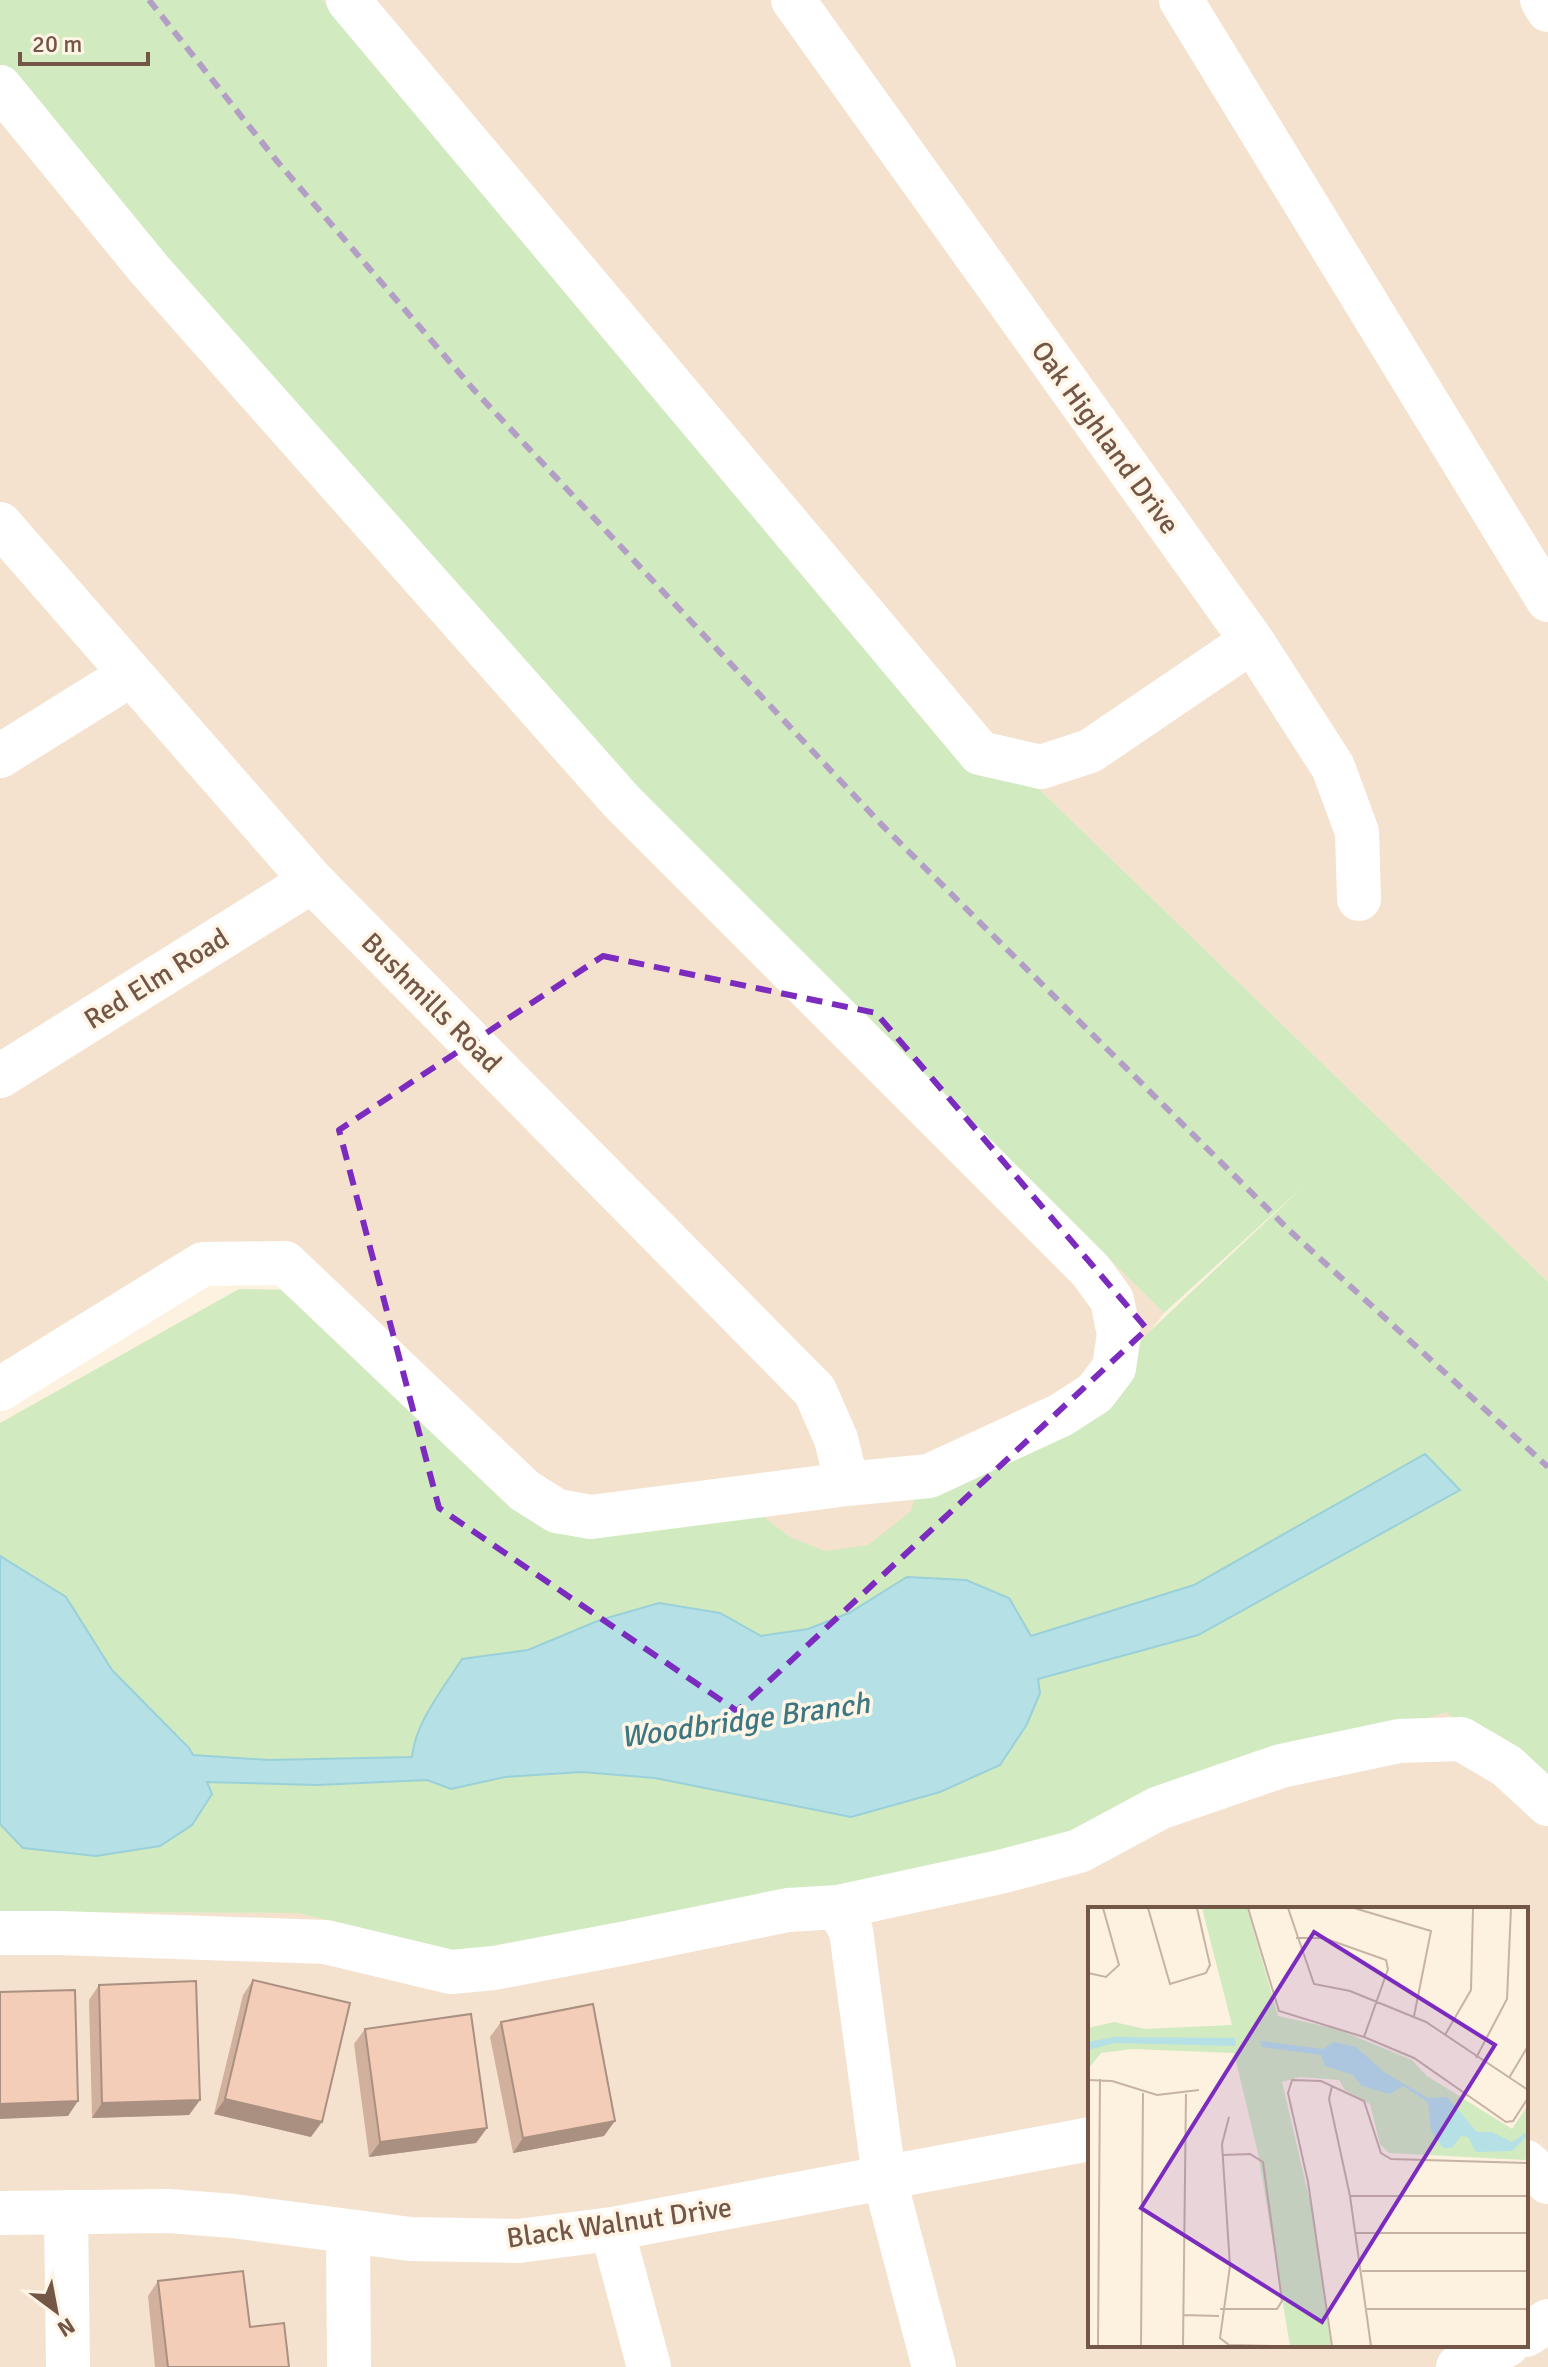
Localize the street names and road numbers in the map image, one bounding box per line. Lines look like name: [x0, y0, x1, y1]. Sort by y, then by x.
street label: Oak Highland Drive: [1024, 334, 1187, 541]
street label: Red Elm Road: [78, 921, 235, 1037]
street label: Bushmills Road: [354, 926, 508, 1080]
street label: Black Walnut Drive: [504, 2190, 734, 2256]

